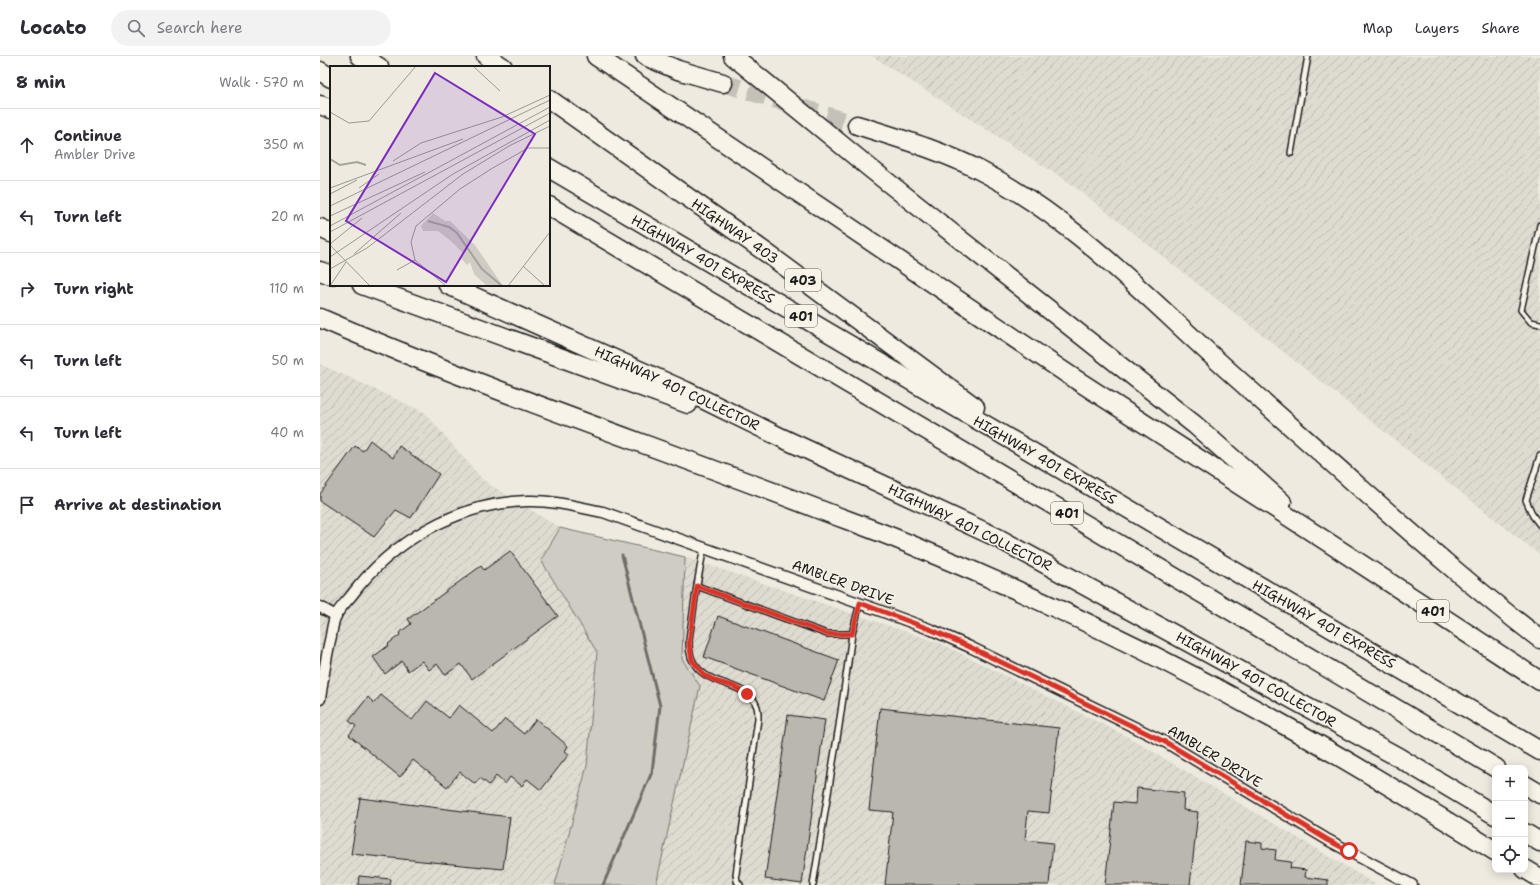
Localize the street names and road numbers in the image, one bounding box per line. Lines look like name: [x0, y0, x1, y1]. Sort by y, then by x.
street label: HIGHWAY 403: [688, 194, 782, 268]
street label: HIGHWAY 401 EXPRESS: [628, 211, 778, 308]
road number: 403: [785, 269, 821, 291]
road number: 401: [785, 305, 817, 327]
street label: HIGHWAY 401 COLLECTOR: [592, 342, 763, 434]
street label: HIGHWAY 401 EXPRESS: [970, 412, 1120, 509]
street label: HIGHWAY 401 COLLECTOR: [885, 479, 1055, 575]
road number: 401: [1051, 502, 1083, 524]
street label: AMBLER DRIVE: [790, 555, 897, 609]
street label: HIGHWAY 401 EXPRESS: [1249, 576, 1399, 673]
road number: 401: [1417, 600, 1449, 622]
street label: HIGHWAY 401 COLLECTOR: [1173, 627, 1339, 731]
street label: AMBLER DRIVE: [1165, 721, 1266, 791]

